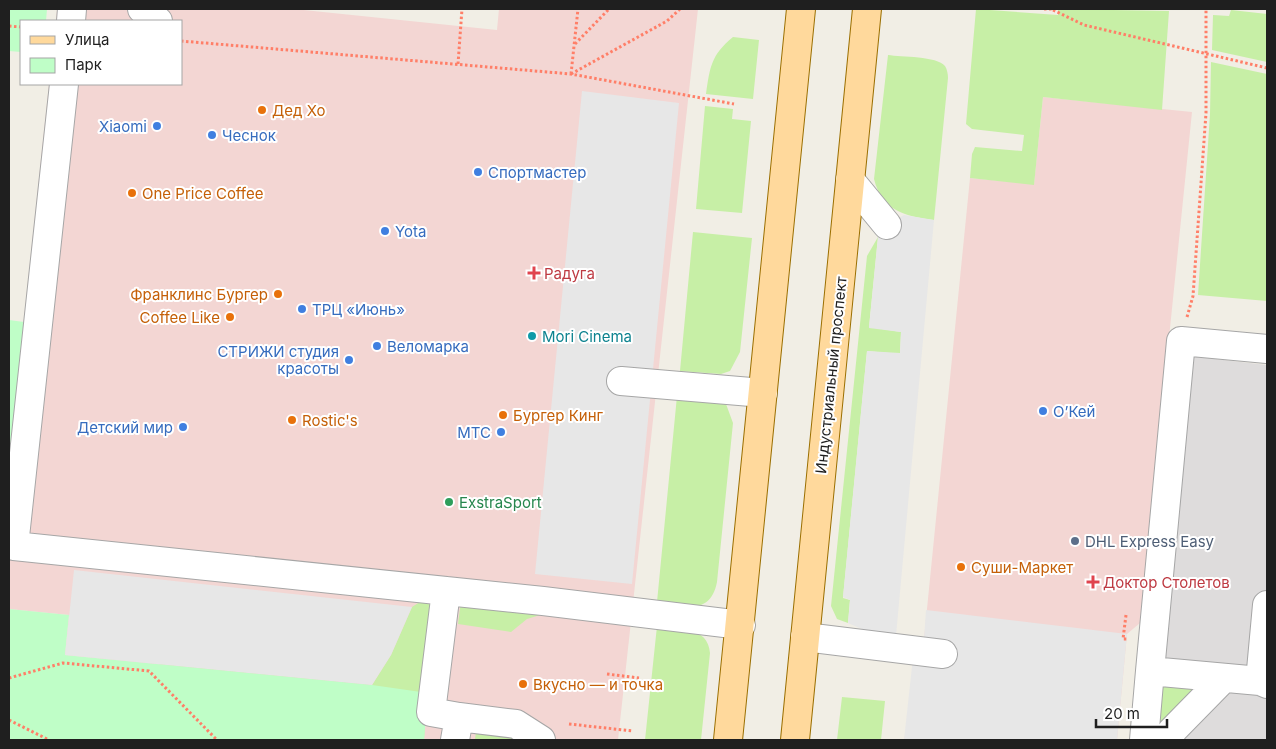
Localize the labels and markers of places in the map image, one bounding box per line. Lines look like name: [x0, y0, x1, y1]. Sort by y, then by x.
place label: Дед Хо: [272, 101, 325, 120]
marker: Дед Хо: [256, 104, 268, 116]
place label: Xiaomi: [99, 117, 147, 136]
marker: Xiaomi: [151, 120, 163, 132]
place label: Чеснок: [222, 126, 276, 145]
marker: Чеснок: [206, 129, 218, 141]
place label: Спортмастер: [488, 163, 586, 182]
marker: Спортмастер: [472, 166, 484, 178]
place label: One Price Coffee: [142, 184, 263, 203]
marker: One Price Coffee: [126, 187, 138, 199]
place label: Yota: [395, 222, 426, 241]
marker: Yota: [379, 225, 391, 237]
place label: Радуга: [544, 264, 595, 283]
marker: Радуга: [528, 267, 540, 279]
place label: Франклинс Бургер: [130, 285, 268, 304]
marker: Франклинс Бургер: [272, 288, 284, 300]
place label: ТРЦ «Июнь»: [312, 300, 405, 319]
marker: ТРЦ «Июнь»: [296, 303, 308, 315]
place label: Coffee Like: [140, 308, 220, 327]
marker: Coffee Like: [224, 311, 236, 323]
place label: Mori Cinema: [542, 327, 632, 346]
marker: Mori Cinema: [526, 330, 538, 342]
place label: Веломарка: [387, 337, 469, 356]
marker: Веломарка: [371, 340, 383, 352]
place label: СТРИЖИ студия красоты: [217, 342, 339, 378]
marker: СТРИЖИ студия красоты: [343, 354, 355, 366]
place label: О’Кей: [1053, 402, 1095, 421]
marker: О’Кей: [1037, 405, 1049, 417]
place label: Бургер Кинг: [513, 406, 604, 425]
marker: Бургер Кинг: [497, 409, 509, 421]
place label: Rostic's: [302, 411, 358, 430]
marker: Rostic's: [286, 414, 298, 426]
place label: Детский мир: [77, 418, 173, 437]
marker: Детский мир: [177, 421, 189, 433]
place label: МТС: [457, 423, 491, 442]
marker: МТС: [495, 426, 507, 438]
place label: ExstraSport: [459, 493, 542, 512]
marker: ExstraSport: [443, 496, 455, 508]
place label: DHL Express Easy: [1085, 532, 1215, 551]
marker: DHL Express Easy: [1069, 535, 1081, 547]
place label: Суши-Маркет: [971, 558, 1073, 577]
marker: Суши-Маркет: [955, 561, 967, 573]
place label: Доктор Столетов: [1103, 573, 1230, 592]
marker: Доктор Столетов: [1087, 576, 1099, 588]
place label: Вкусно — и точка: [533, 675, 663, 694]
marker: Вкусно — и точка: [517, 678, 529, 690]

